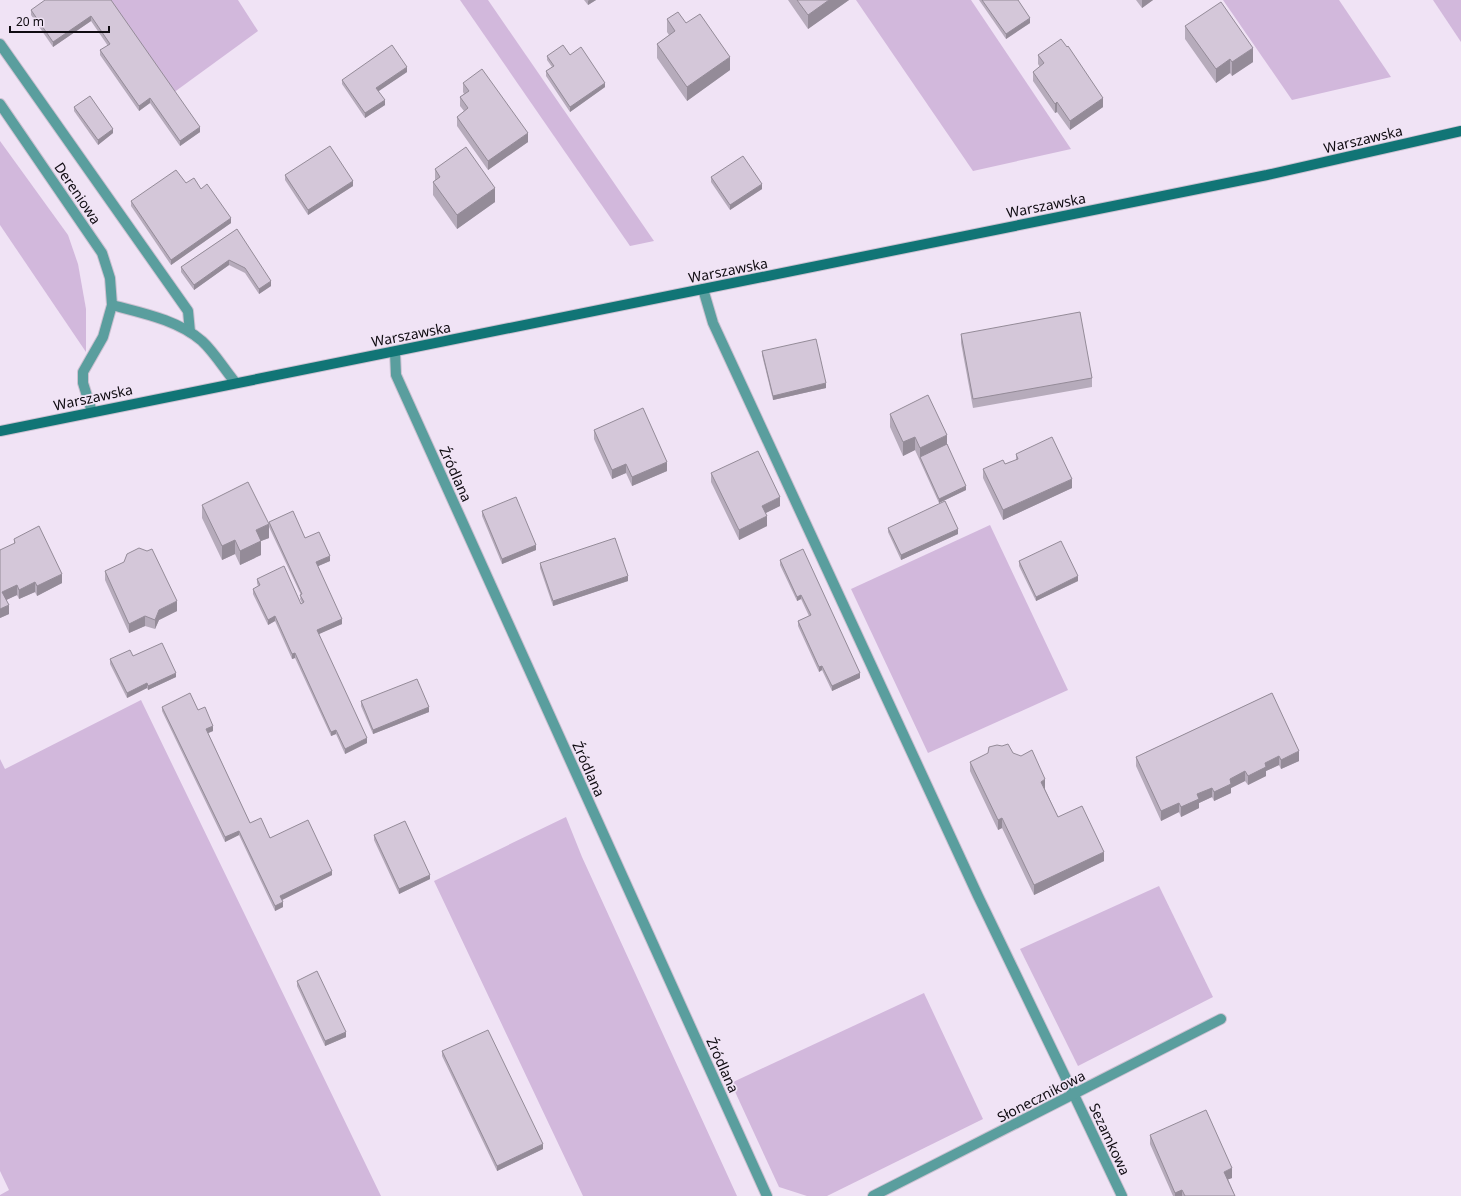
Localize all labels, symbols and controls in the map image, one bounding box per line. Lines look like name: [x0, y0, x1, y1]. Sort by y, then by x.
scale bar: [10, 8, 109, 34]
text: 20 m: [16, 13, 44, 30]
street label: Warszawska: [1322, 121, 1404, 157]
street label: Dereniowa: [50, 158, 106, 228]
street label: Warszawska: [1005, 188, 1087, 222]
street label: Warszawska: [687, 253, 769, 287]
street label: Warszawska: [370, 317, 452, 351]
street label: Warszawska: [52, 379, 134, 415]
street label: Źródlana: [435, 443, 477, 505]
street label: Źródlana: [568, 738, 610, 800]
street label: Źródlana: [702, 1034, 744, 1096]
street label: Słonecznikowa: [994, 1066, 1088, 1126]
street label: Sezamkowa: [1085, 1100, 1135, 1178]

